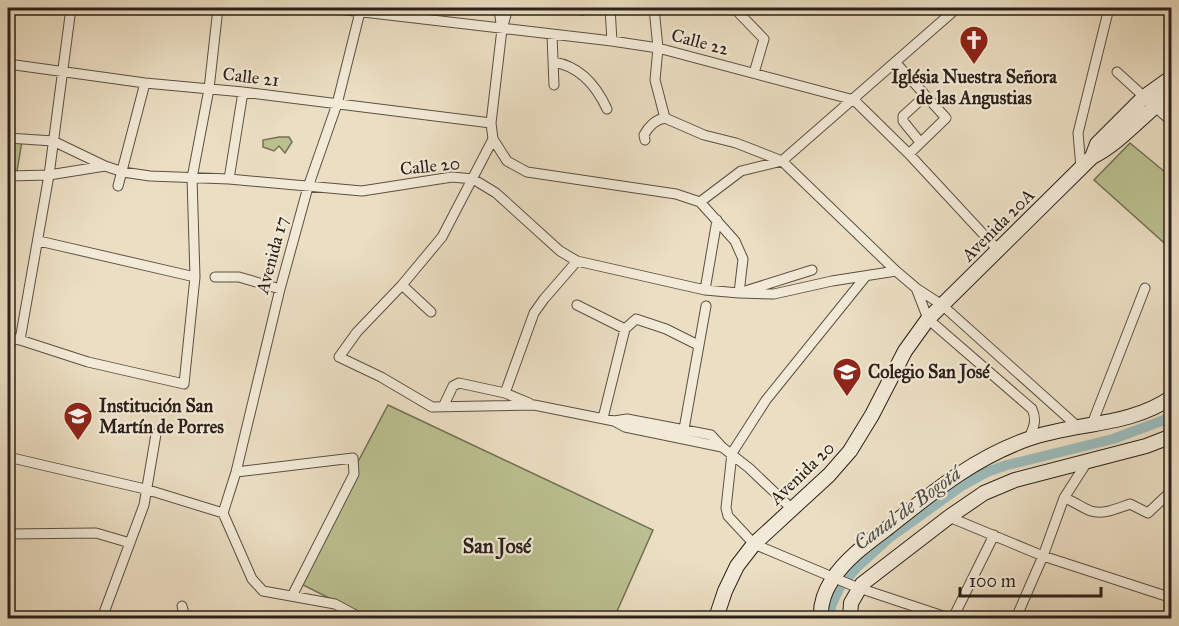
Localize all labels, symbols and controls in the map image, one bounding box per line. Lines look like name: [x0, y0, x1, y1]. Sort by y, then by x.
street label: Calle 22: [669, 24, 731, 60]
church icon: Iglésia Nuestra Señora de las Angustias: [958, 24, 990, 66]
street label: Calle 21: [221, 63, 281, 91]
place label: Iglésia Nuestra Señora de las Angustias: [891, 66, 1057, 110]
street label: Calle 20: [399, 152, 461, 180]
street label: Avenida 20A: [956, 184, 1039, 267]
street label: Avenida 17: [251, 214, 293, 297]
school or university icon: Colegio San José: [831, 356, 863, 398]
place label: Colegio San José: [868, 361, 990, 384]
place label: Institución San Martín de Porres: [99, 395, 224, 438]
school or university icon: Institución San Martín de Porres: [62, 400, 94, 442]
street label: Avenida 20: [764, 437, 839, 510]
water label: Canal de Bogotá: [849, 460, 967, 555]
district label: San José: [463, 534, 532, 560]
scale bar: [960, 560, 1101, 598]
text: 100 m: [969, 570, 1016, 592]

